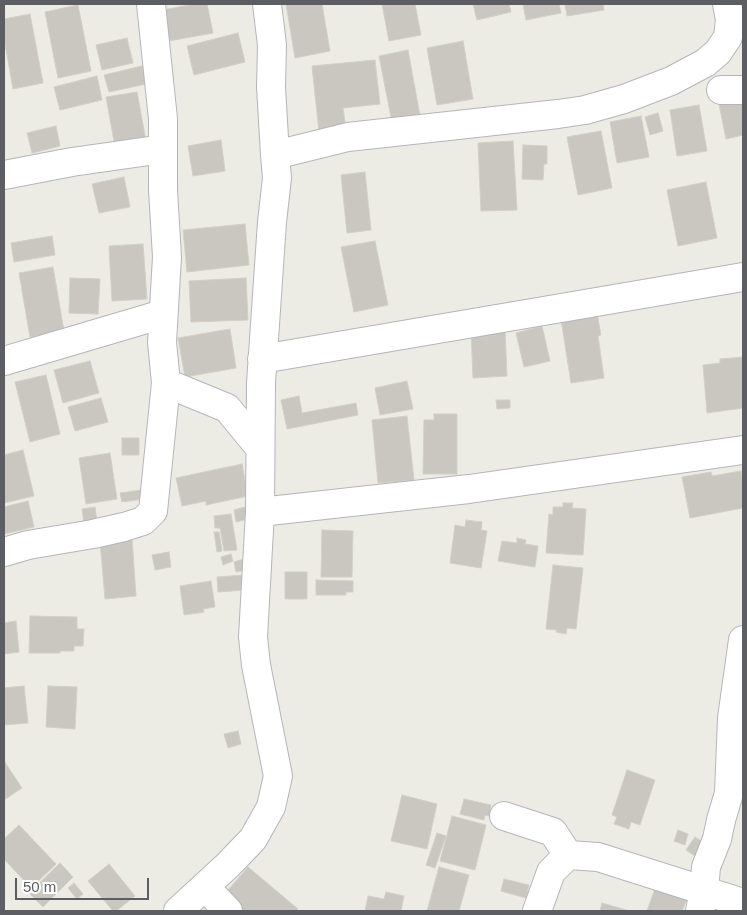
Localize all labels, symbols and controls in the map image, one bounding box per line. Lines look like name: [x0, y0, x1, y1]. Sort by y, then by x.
scale bar: [18, 868, 151, 900]
text: 50 m: [23, 878, 56, 895]

